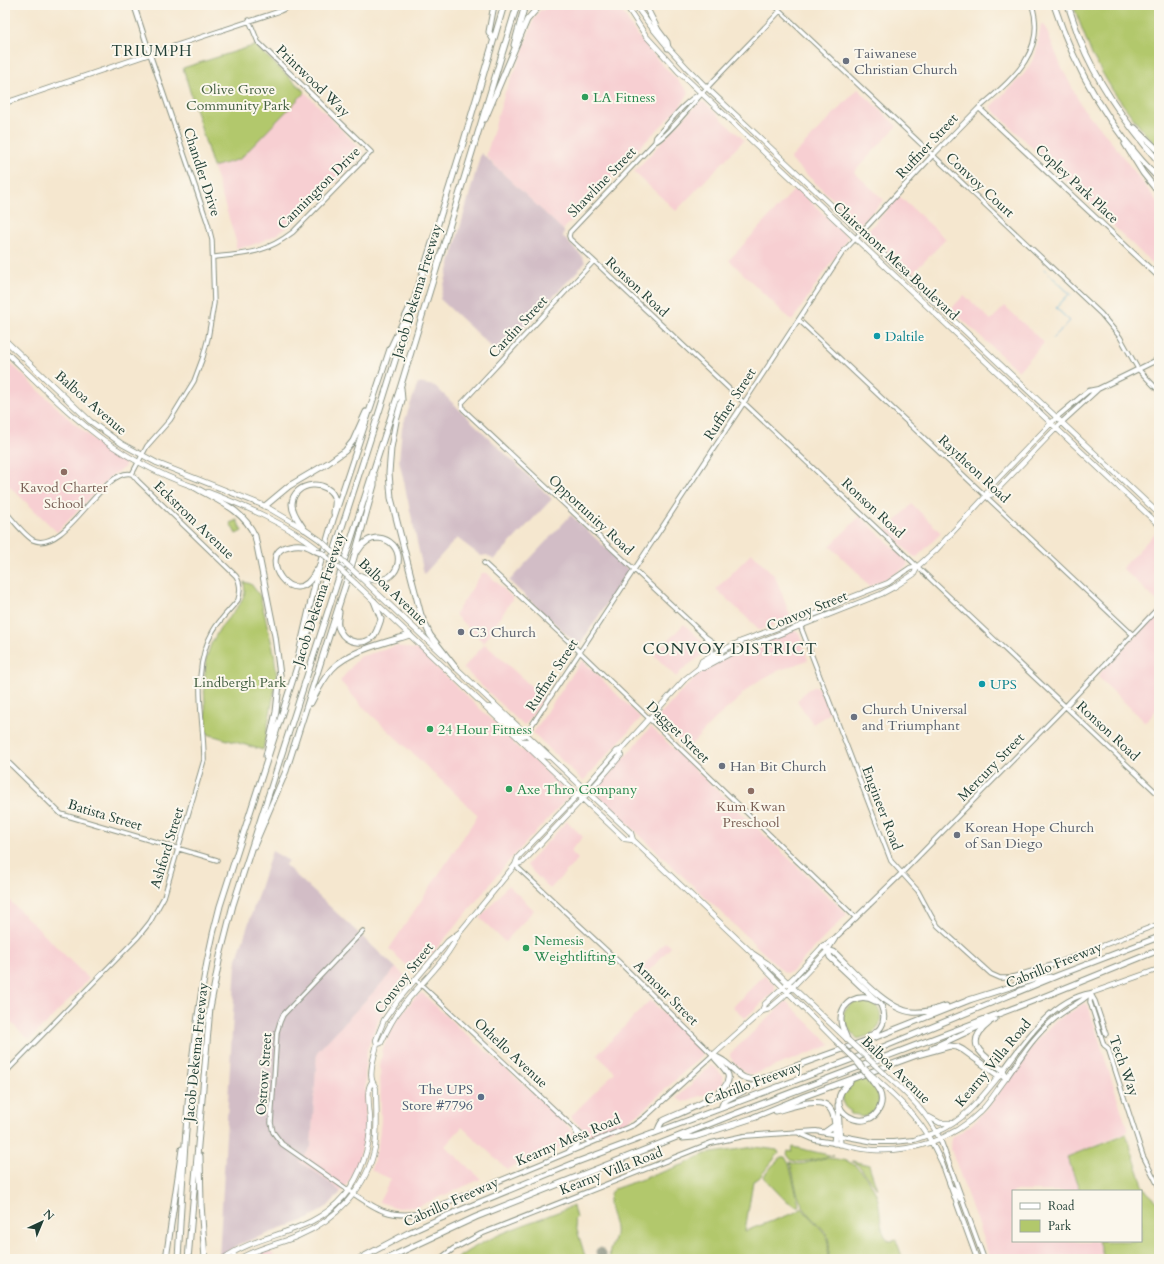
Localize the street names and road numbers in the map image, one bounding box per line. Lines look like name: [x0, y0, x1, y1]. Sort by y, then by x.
street label: Printwood Way: [272, 41, 355, 122]
street label: Ruffner Street: [892, 109, 963, 183]
street label: Chandler Drive: [179, 125, 225, 219]
street label: Copley Park Place: [1031, 140, 1123, 228]
street label: Cannington Drive: [273, 142, 365, 234]
street label: Shawline Street: [563, 142, 641, 221]
street label: Convoy Court: [942, 148, 1019, 222]
street label: Clairemont Mesa Boulevard: [829, 198, 963, 325]
street label: Jacob Dekema Freeway: [387, 221, 447, 362]
street label: Ronson Road: [601, 253, 673, 322]
street label: Cardin Street: [484, 291, 552, 362]
street label: Ruffner Street: [700, 364, 761, 444]
street label: Balboa Avenue: [51, 366, 131, 440]
street label: Raytheon Road: [934, 431, 1014, 508]
street label: Opportunity Road: [544, 471, 638, 560]
street label: Ronson Road: [837, 474, 909, 543]
street label: Eckstrom Avenue: [150, 477, 238, 563]
street label: Jacob Dekema Freeway: [288, 529, 350, 670]
street label: Balboa Avenue: [354, 554, 432, 630]
street label: Convoy Street: [764, 586, 851, 636]
street label: Ruffner Street: [522, 635, 583, 715]
street label: Dagget Street: [642, 697, 714, 767]
street label: Ronson Road: [1072, 697, 1144, 766]
street label: Mercury Street: [953, 728, 1029, 805]
street label: Engineer Road: [857, 763, 907, 853]
street label: Batista Street: [66, 795, 145, 835]
street label: Ashford Street: [146, 804, 189, 891]
street label: Cabrillo Freeway: [1003, 937, 1106, 993]
street label: Convoy Street: [370, 938, 438, 1018]
street label: Armour Street: [629, 956, 703, 1030]
street label: Jacob Dekema Freeway: [179, 981, 213, 1124]
street label: Othello Avenue: [470, 1014, 552, 1092]
street label: Kearny Villa Road: [951, 1015, 1036, 1111]
street label: Ostrow Street: [252, 1032, 276, 1116]
street label: Balboa Avenue: [857, 1032, 935, 1108]
street label: Tech Way: [1104, 1033, 1144, 1100]
street label: Cabrillo Freeway: [702, 1056, 805, 1109]
street label: Kearny Mesa Road: [513, 1109, 624, 1171]
street label: Kearny Villa Road: [557, 1142, 666, 1199]
street label: Cabrillo Freeway: [400, 1172, 502, 1231]

